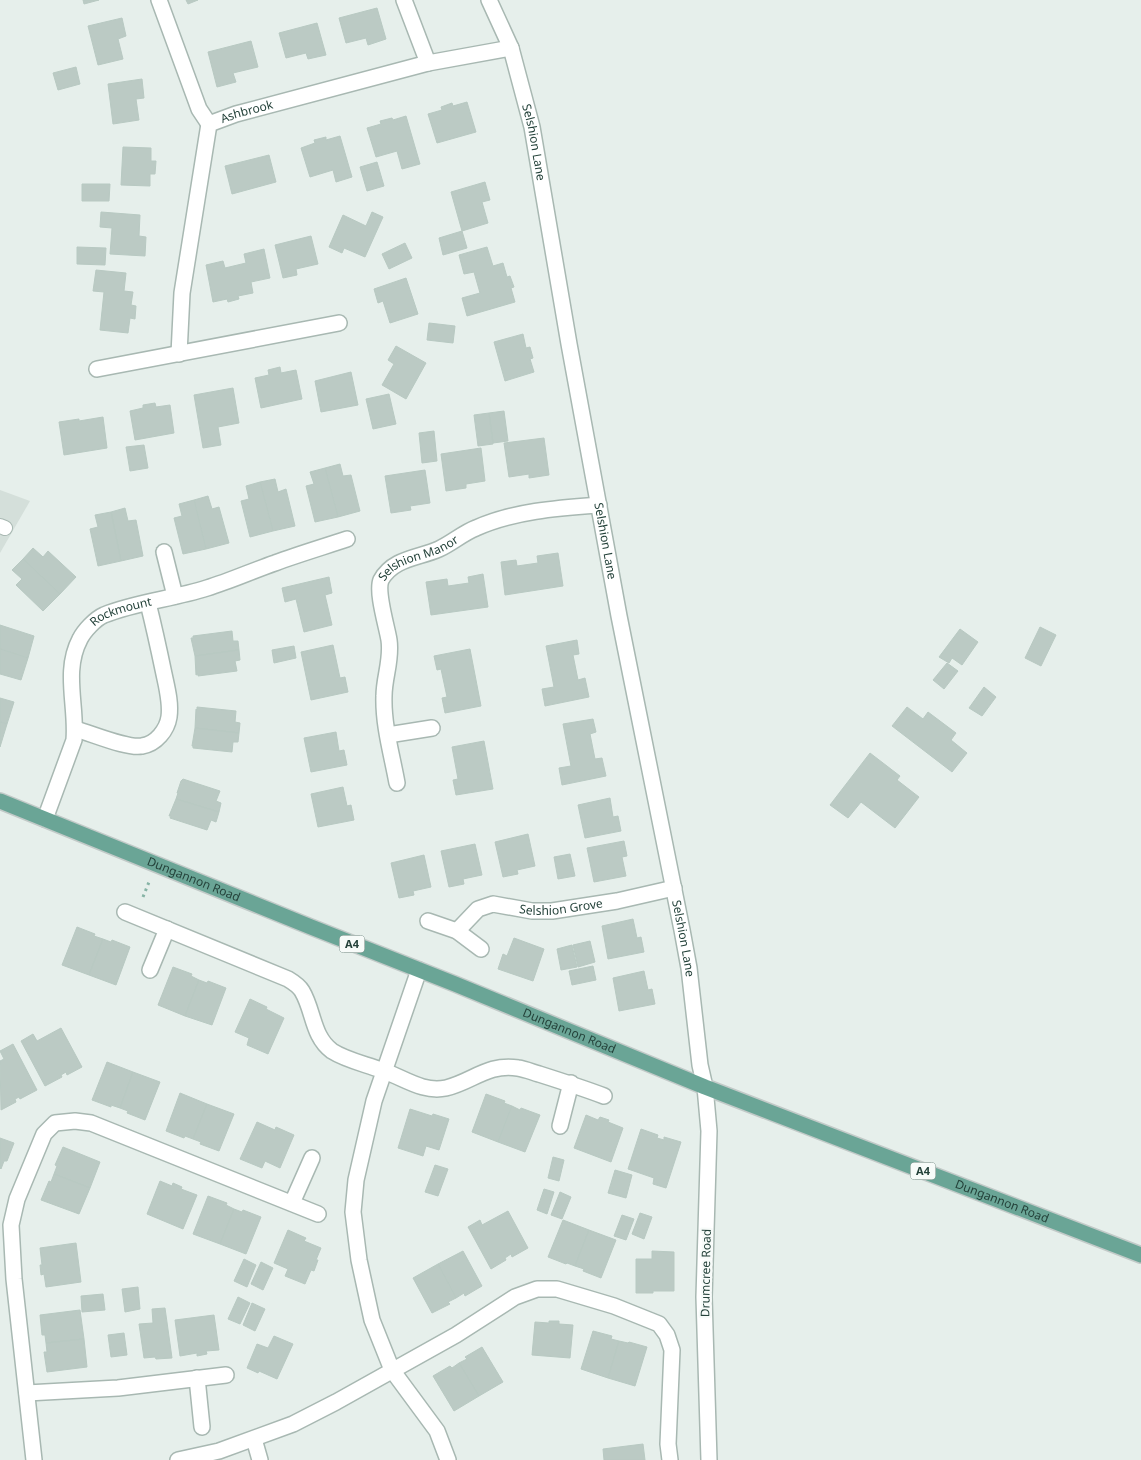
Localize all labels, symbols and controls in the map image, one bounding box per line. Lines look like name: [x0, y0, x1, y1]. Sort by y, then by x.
street label: Ashbrook: [218, 95, 275, 127]
street label: Selshion Lane: [518, 102, 550, 182]
street label: Selshion Lane: [590, 501, 621, 581]
street label: Selshion Manor: [374, 531, 461, 584]
street label: Rockmount: [86, 593, 154, 630]
street label: Dungannon Road: [145, 853, 243, 906]
street label: Selshion Grove: [518, 894, 604, 919]
street label: Selshion Lane: [668, 898, 699, 978]
road number: A4: [340, 936, 364, 952]
street label: Dungannon Road: [520, 1004, 619, 1057]
road number: A4: [910, 1162, 936, 1180]
street label: Dungannon Road: [953, 1175, 1051, 1227]
street label: Drumcree Road: [696, 1229, 715, 1317]

